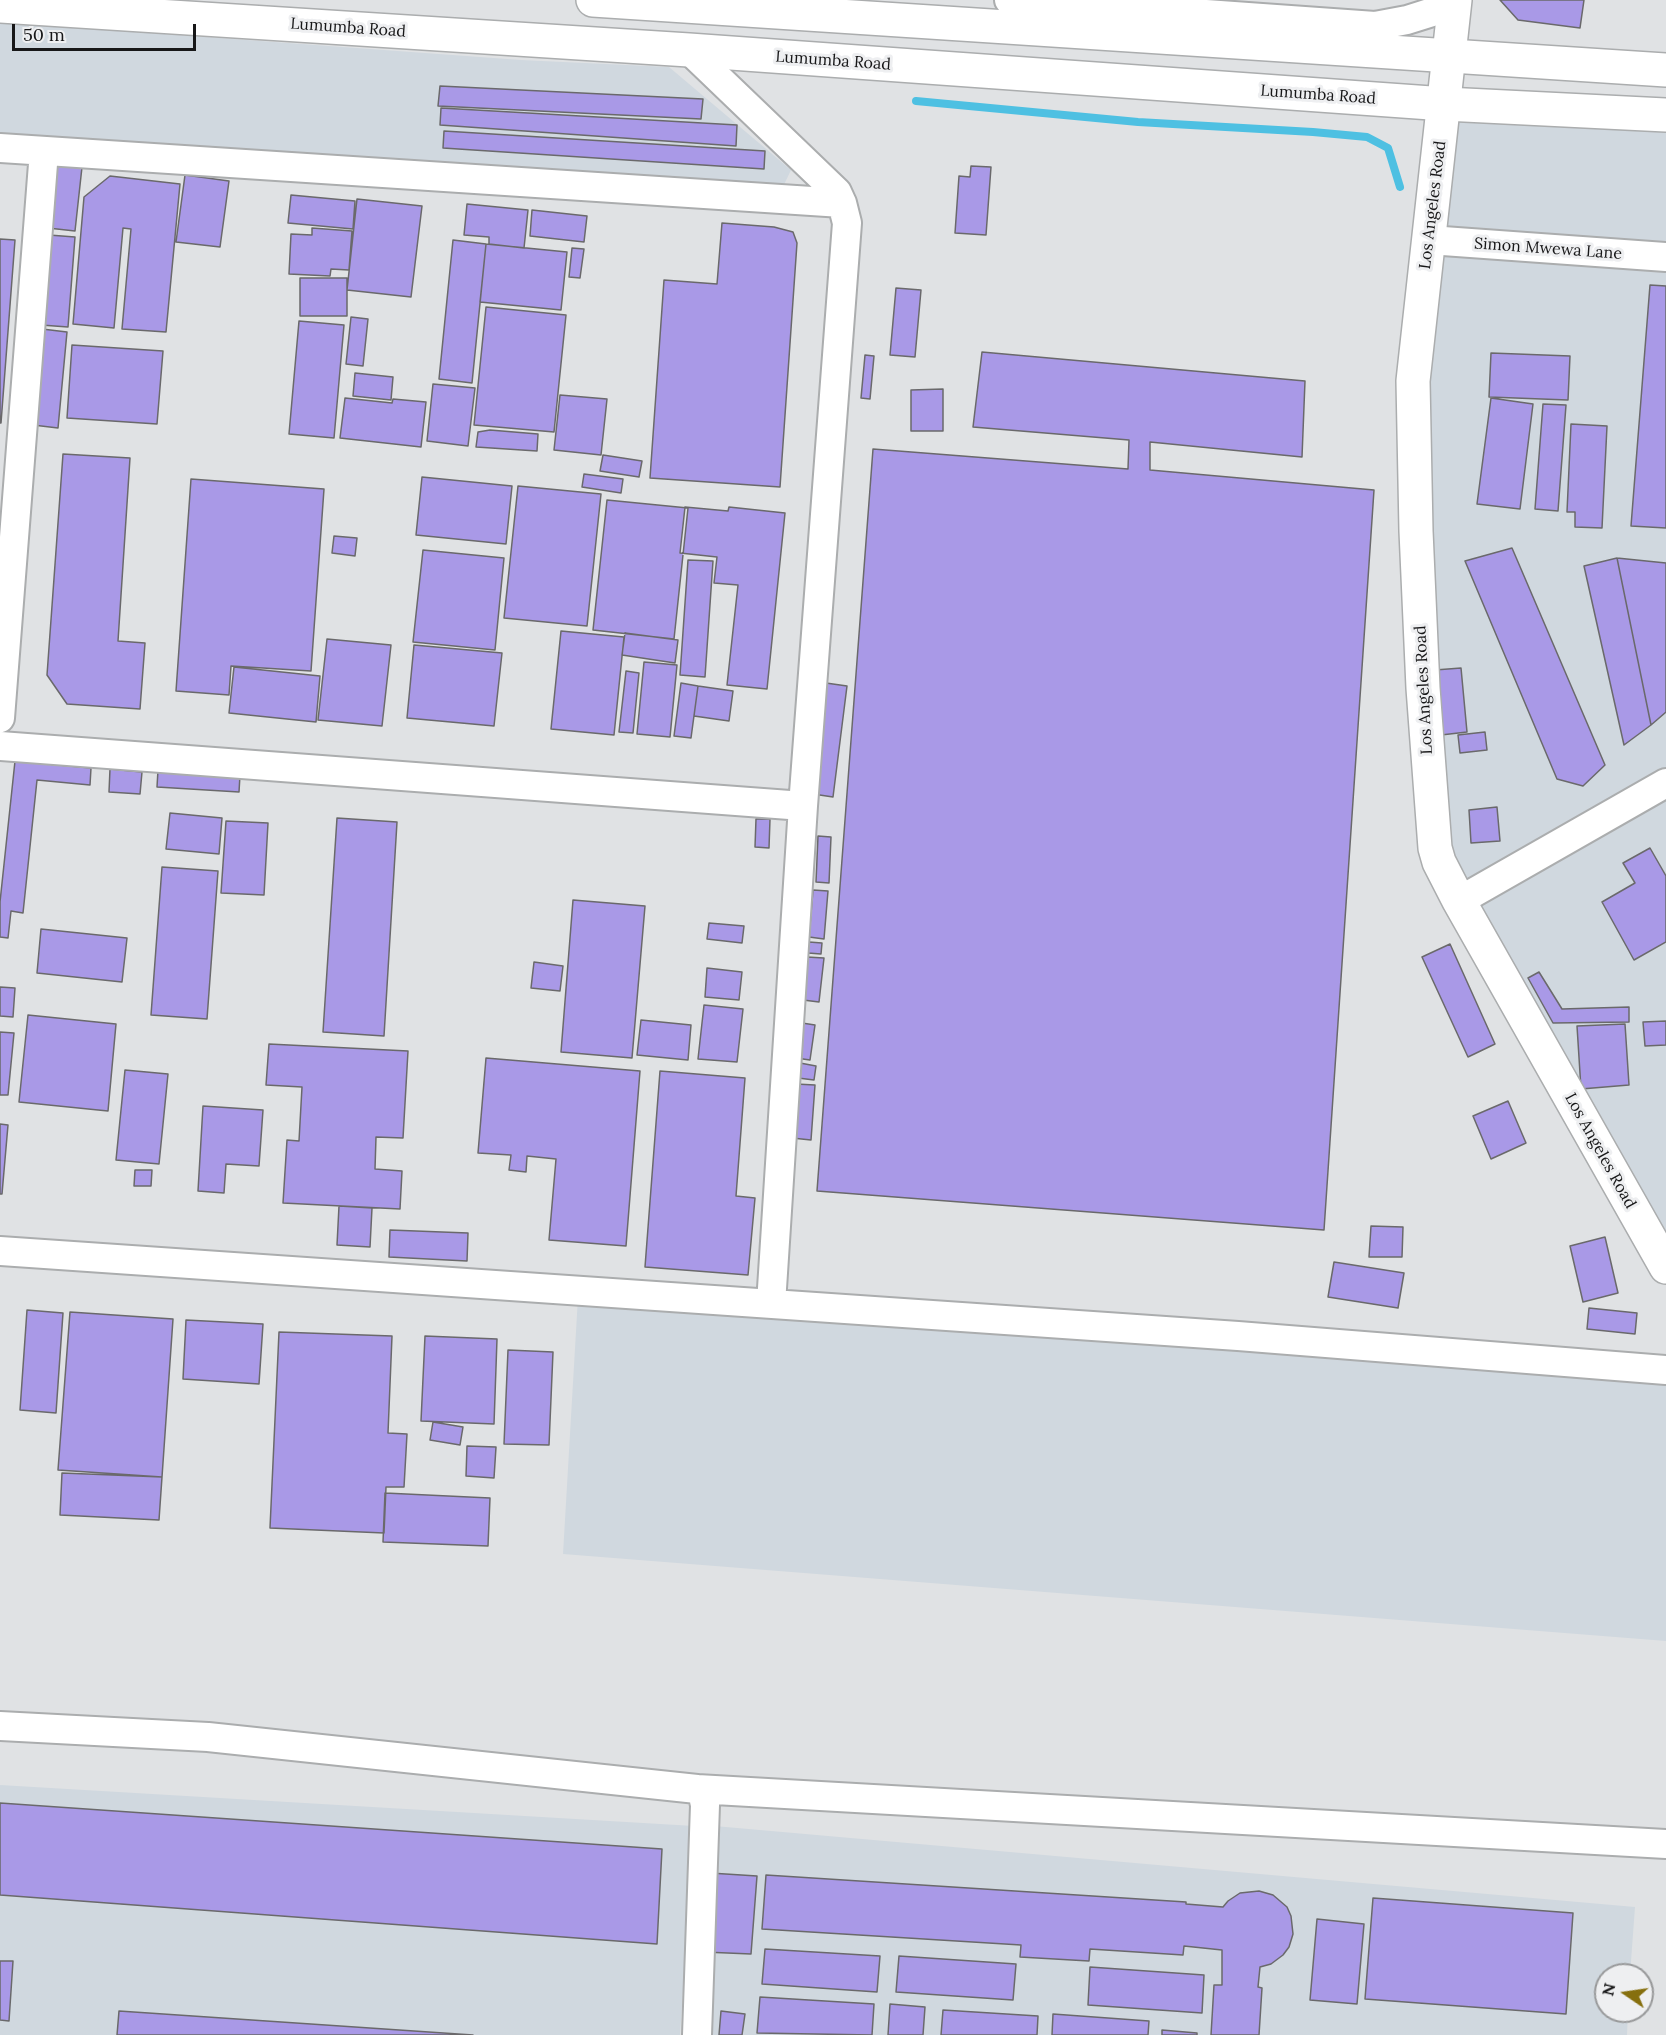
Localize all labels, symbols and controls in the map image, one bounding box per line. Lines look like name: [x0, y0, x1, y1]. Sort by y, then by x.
scale bar: [15, 12, 200, 50]
street label: Lumumba Road: [290, 14, 406, 42]
text: 50 m: [23, 23, 65, 46]
street label: Lumumba Road: [775, 47, 891, 75]
street label: Lumumba Road: [1260, 81, 1376, 109]
street label: Los Angeles Road: [1416, 140, 1450, 270]
street label: Simon Mwewa Lane: [1473, 234, 1623, 264]
street label: Los Angeles Road: [1411, 625, 1437, 755]
street label: Los Angeles Road: [1560, 1090, 1640, 1212]
north arrow: [1594, 1963, 1654, 2023]
text: N: [1597, 1981, 1620, 1998]

